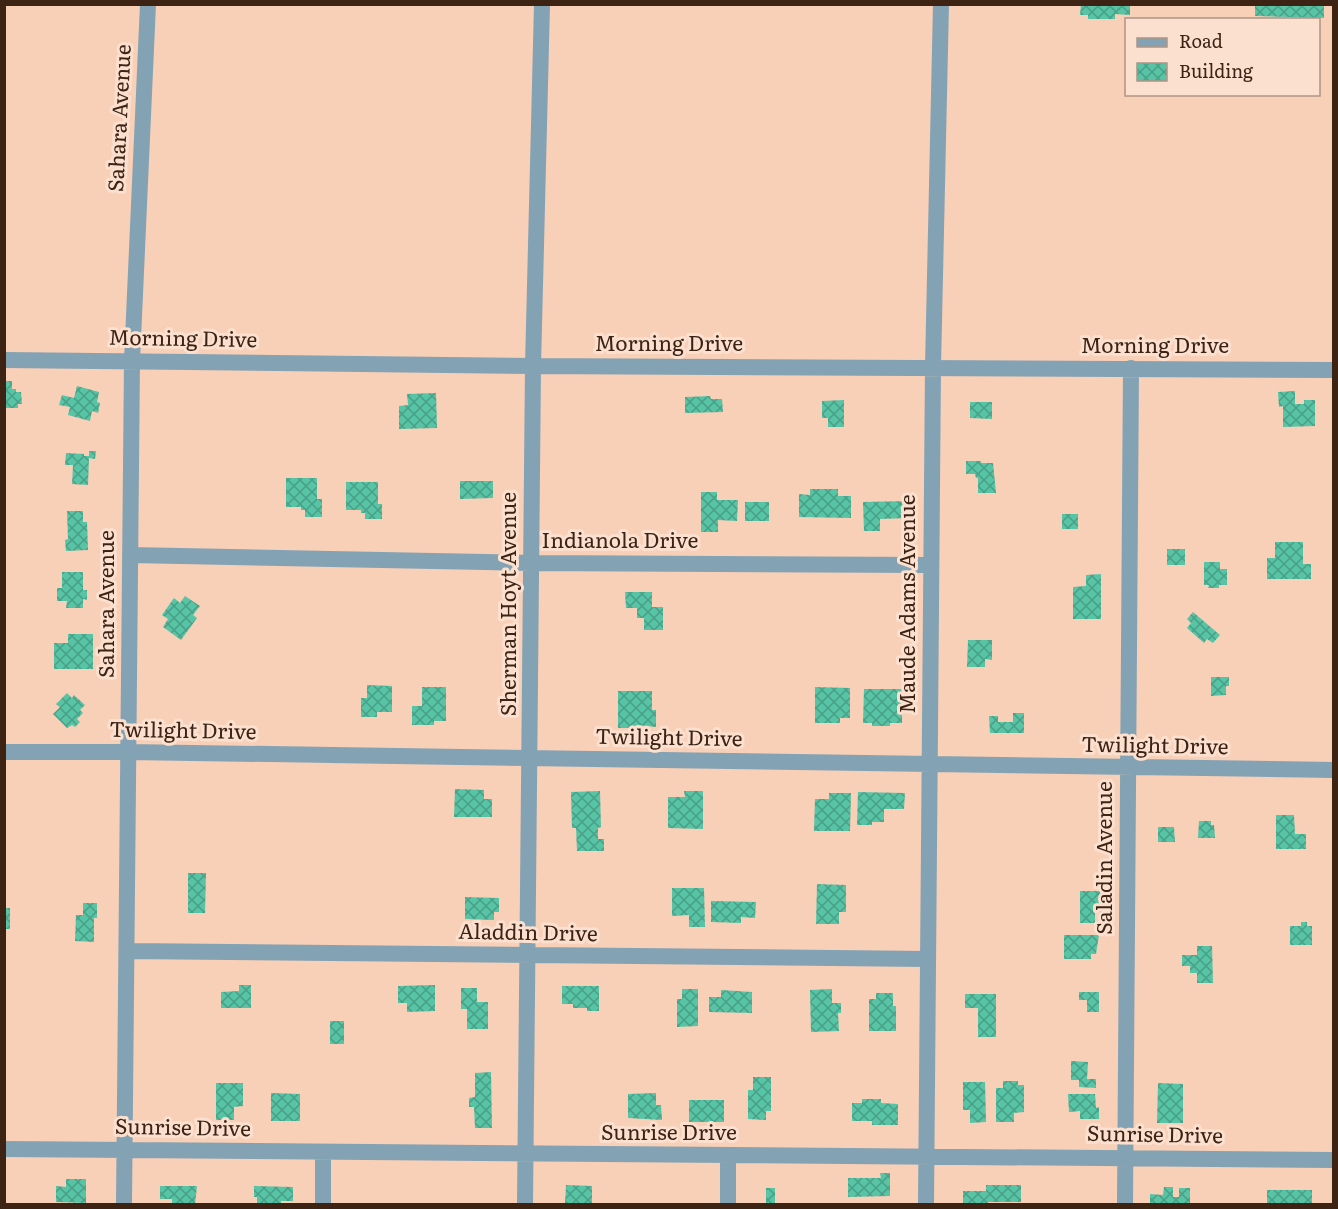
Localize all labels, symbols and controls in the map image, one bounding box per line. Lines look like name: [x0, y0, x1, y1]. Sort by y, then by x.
legend: [1125, 18, 1320, 96]
text: Road: [1179, 27, 1223, 54]
street label: Sahara Avenue: [98, 43, 137, 193]
text: Building: [1179, 57, 1254, 84]
street label: Morning Drive: [109, 320, 258, 353]
street label: Morning Drive: [595, 326, 743, 357]
street label: Morning Drive: [1081, 328, 1229, 359]
street label: Sherman Hoyt Avenue: [491, 492, 522, 716]
street label: Maude Adams Avenue: [890, 494, 921, 714]
street label: Indianola Drive: [542, 523, 699, 554]
street label: Sahara Avenue: [89, 530, 120, 678]
street label: Twilight Drive: [109, 712, 257, 745]
street label: Twilight Drive: [595, 719, 743, 752]
street label: Twilight Drive: [1081, 727, 1229, 760]
street label: Saladin Avenue: [1087, 781, 1118, 935]
street label: Aladdin Drive: [458, 914, 598, 947]
street label: Sunrise Drive: [115, 1109, 251, 1142]
street label: Sunrise Drive: [601, 1115, 737, 1146]
street label: Sunrise Drive: [1087, 1116, 1223, 1149]

